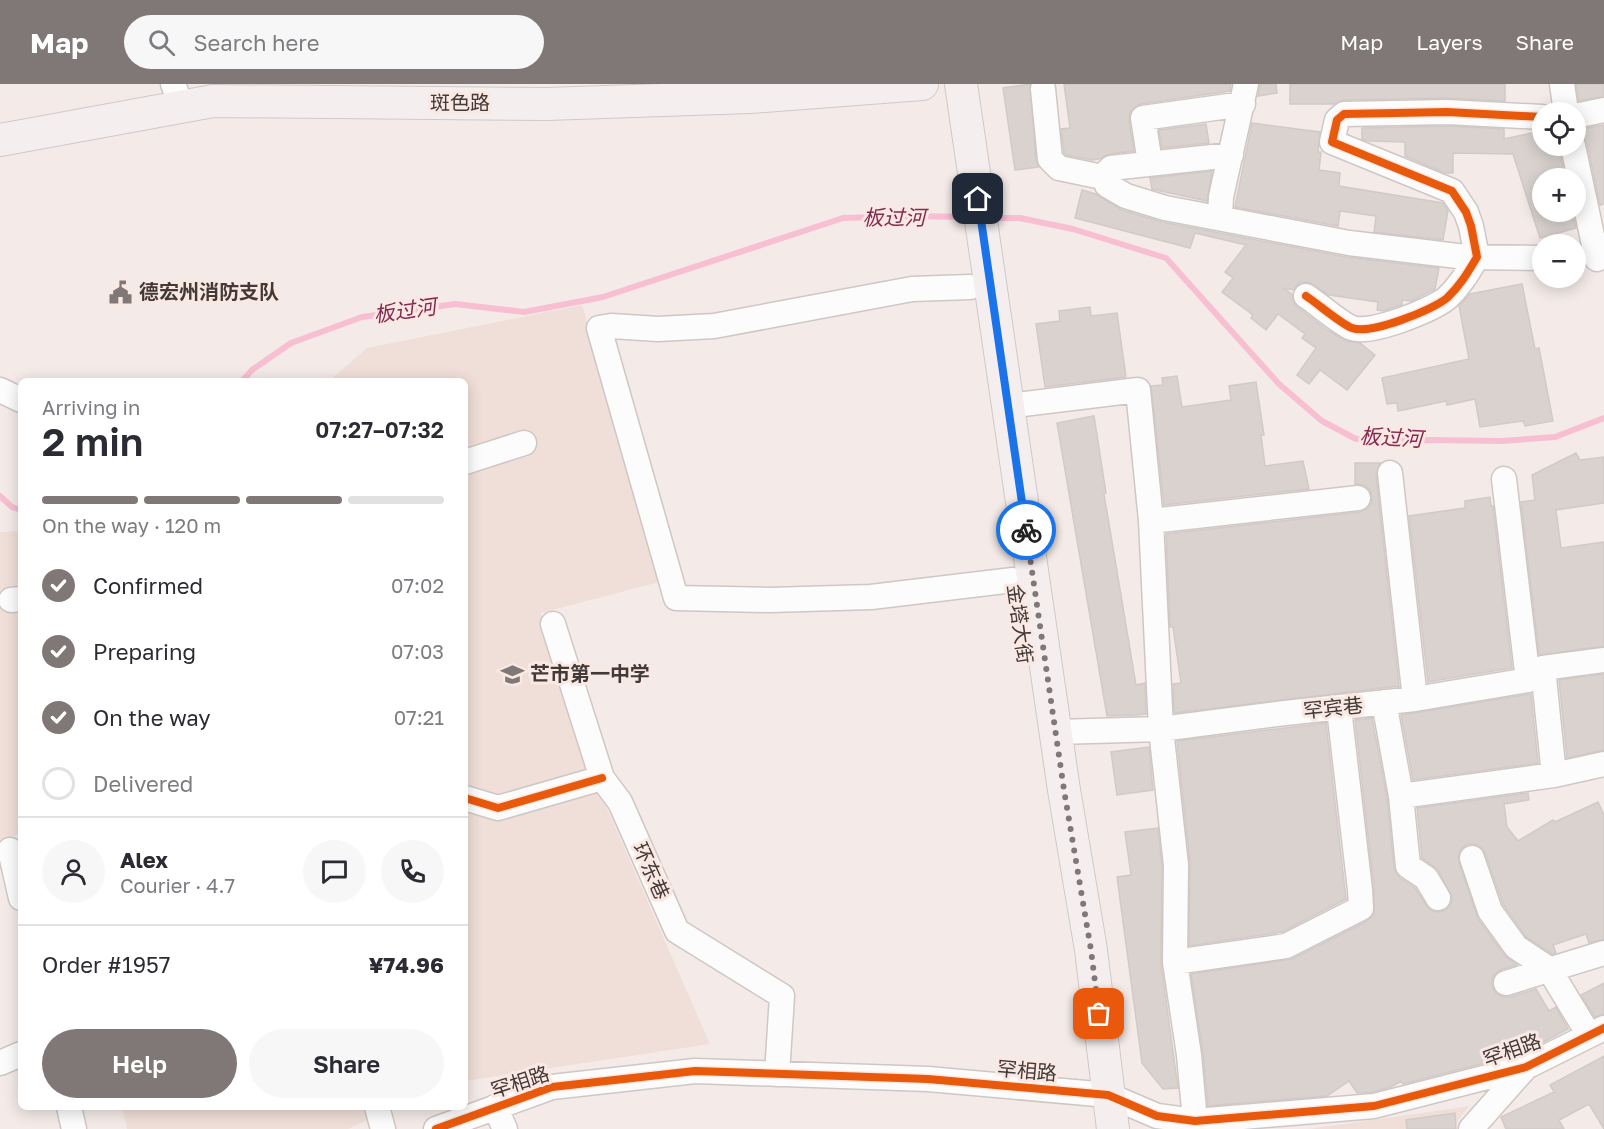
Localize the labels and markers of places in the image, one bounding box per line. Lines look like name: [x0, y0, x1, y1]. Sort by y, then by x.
pin: [952, 173, 1003, 224]
public building icon: 德宏州消防支队: [108, 279, 134, 305]
place label: 德宏州消防支队: [139, 279, 279, 303]
school or university icon: 芒市第一中学: [499, 661, 525, 687]
place label: 芒市第一中学: [530, 661, 650, 685]
pin: [1073, 988, 1124, 1039]

